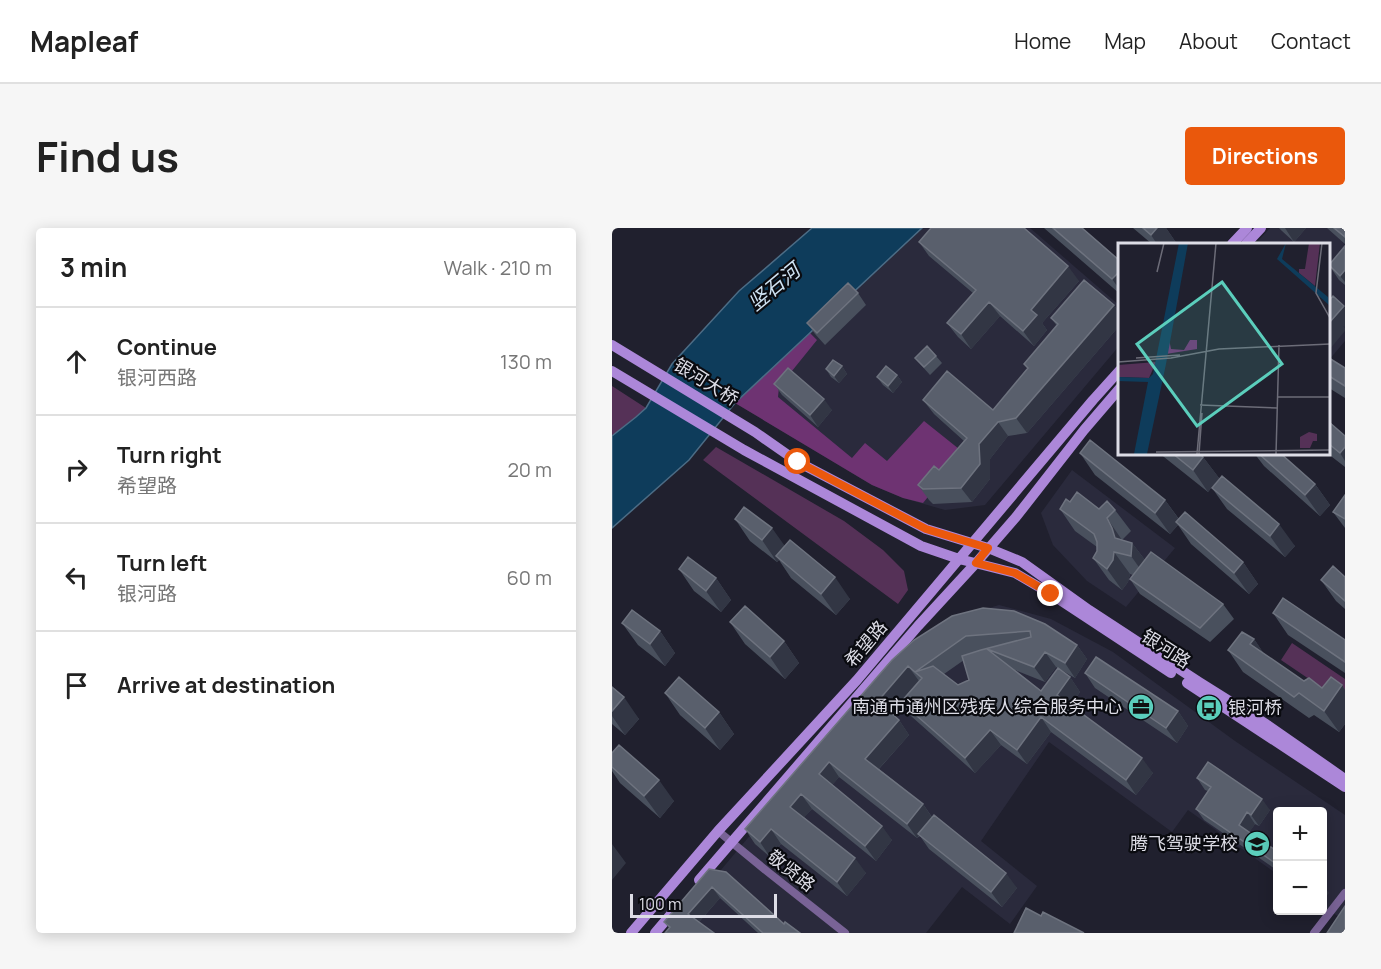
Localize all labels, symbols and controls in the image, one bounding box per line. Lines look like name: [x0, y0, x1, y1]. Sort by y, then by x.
text: Mapleaf: [30, 22, 138, 60]
text: Home: [1014, 27, 1071, 55]
text: Map: [1104, 27, 1146, 55]
text: About: [1179, 27, 1238, 55]
text: Contact: [1271, 27, 1351, 55]
text: Find us: [36, 127, 179, 185]
button: Directions: [1185, 127, 1345, 185]
inset map: [1118, 243, 1330, 454]
text: 3 min: [60, 249, 127, 285]
text: Walk · 210 m: [444, 254, 552, 281]
water label: 竖石河: [742, 254, 808, 316]
text: Continue: [117, 332, 217, 362]
icon: ahead: [60, 345, 93, 378]
text: 130 m: [500, 348, 552, 375]
street label: 银河大桥: [670, 352, 743, 410]
text: 银河西路: [117, 364, 197, 391]
text: Turn right: [117, 440, 222, 470]
route start: [784, 448, 810, 474]
icon: right: [60, 453, 93, 486]
text: 20 m: [507, 456, 552, 483]
text: 希望路: [117, 472, 177, 499]
text: Turn left: [117, 548, 207, 578]
icon: left: [60, 561, 93, 594]
text: 60 m: [506, 564, 552, 591]
text: 银河路: [117, 580, 177, 607]
route end: [1037, 580, 1063, 606]
street label: 希望路: [839, 615, 892, 672]
street label: 银河路: [1137, 623, 1196, 673]
icon: arrive: [60, 669, 93, 702]
text: Arrive at destination: [117, 670, 335, 700]
office icon: 南通市通州区残疾人综合服务中心: [1126, 692, 1156, 722]
bus stop icon: 银河桥: [1194, 693, 1224, 723]
place label: 南通市通州区残疾人综合服务中心: [852, 694, 1122, 718]
place label: 银河桥: [1228, 695, 1282, 719]
map controls: [1273, 807, 1327, 915]
button: +: [1273, 807, 1327, 861]
school or university icon: 腾飞驾驶学校: [1242, 829, 1272, 859]
place label: 腾飞驾驶学校: [1130, 831, 1238, 855]
street label: 敬贤路: [763, 844, 820, 896]
button: −: [1273, 861, 1327, 915]
scale bar: [630, 891, 777, 918]
text: 100 m: [639, 893, 682, 915]

